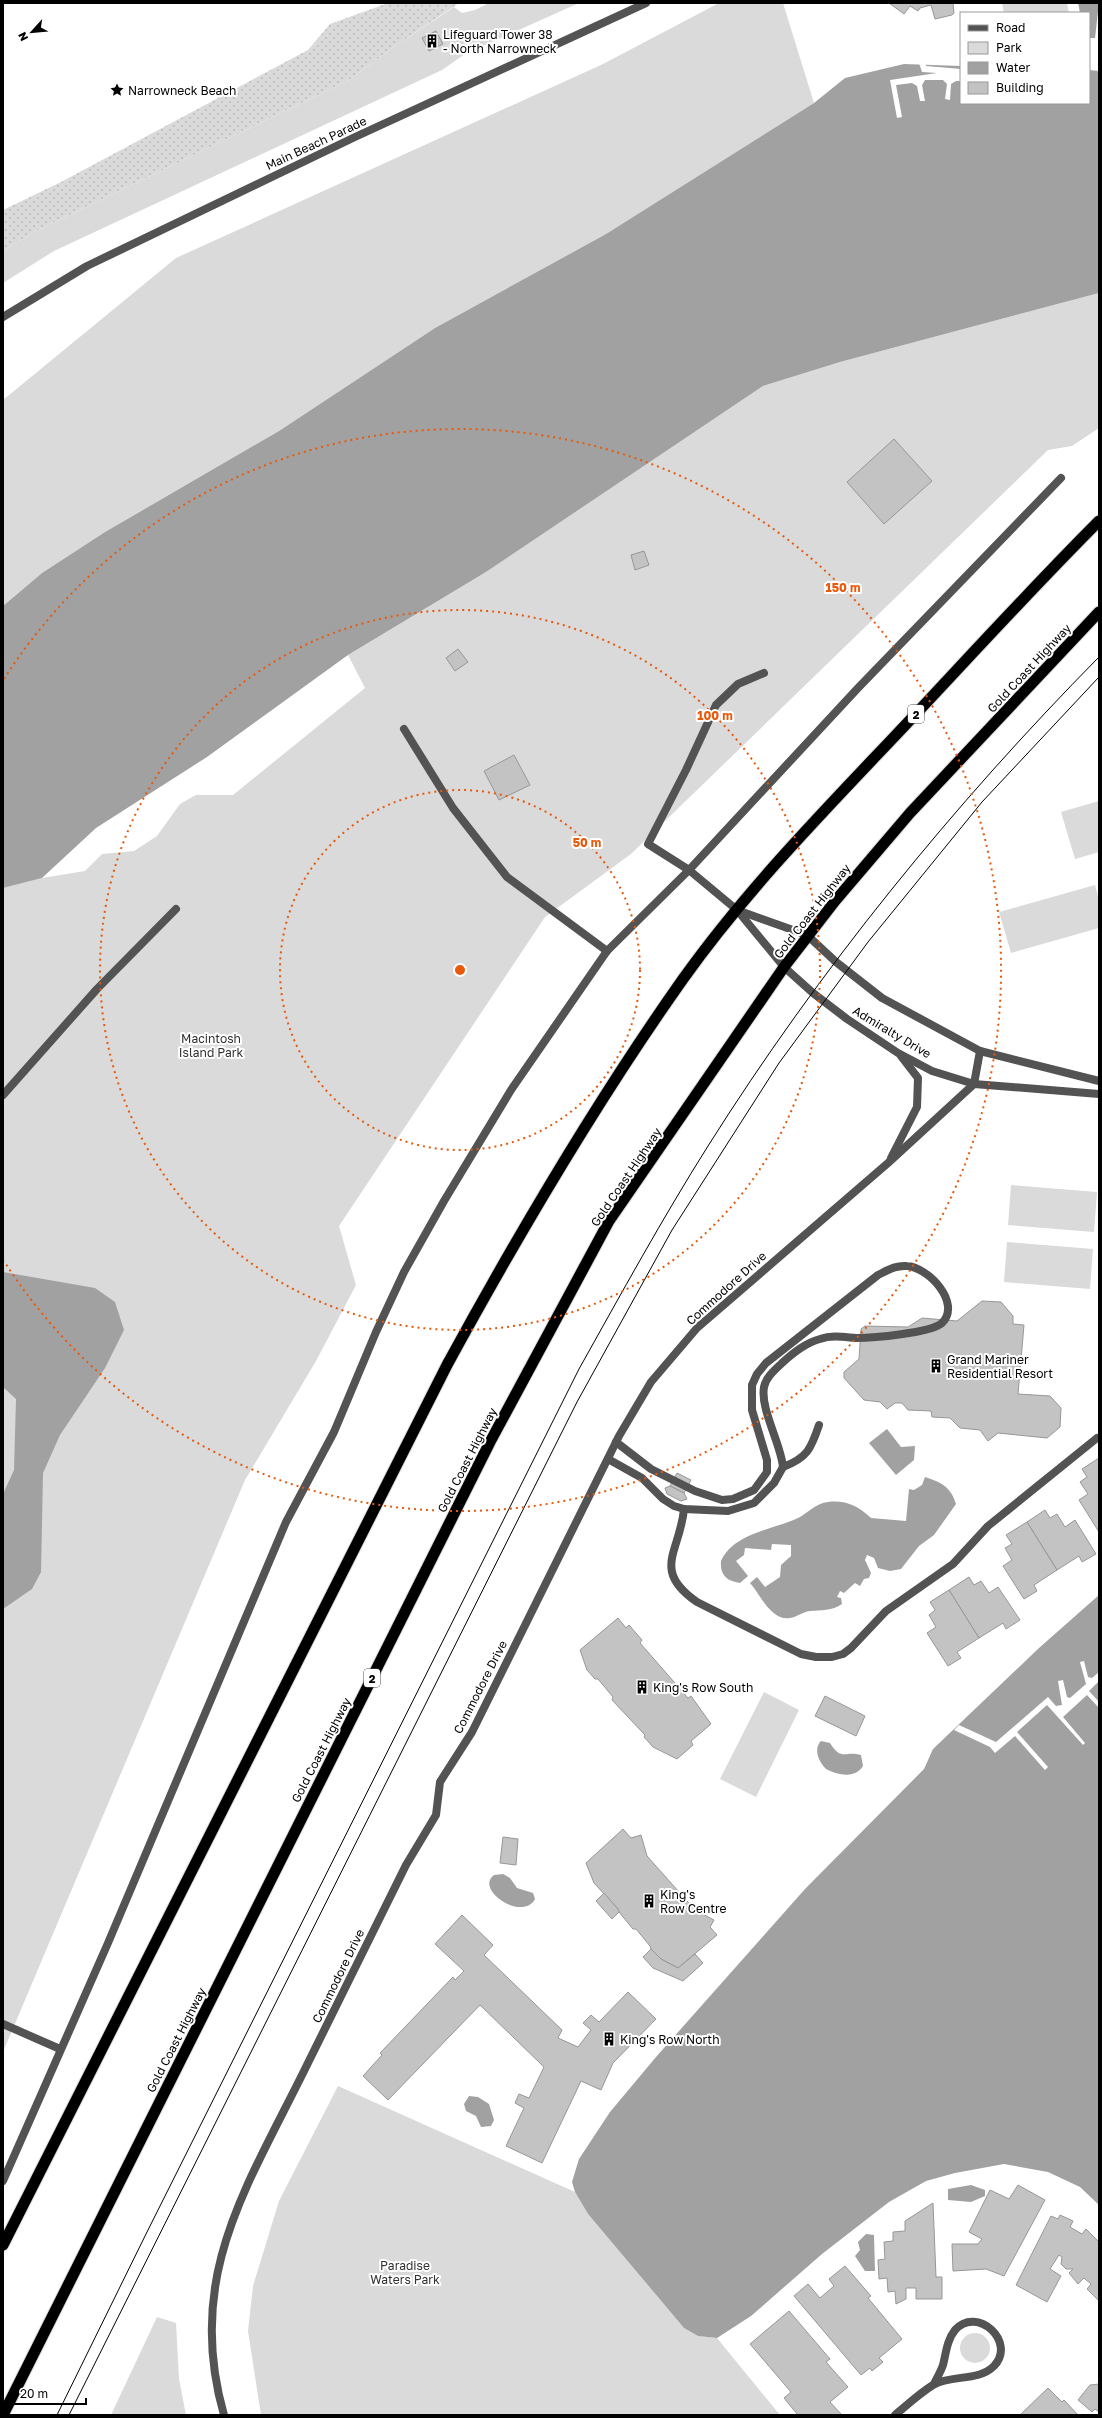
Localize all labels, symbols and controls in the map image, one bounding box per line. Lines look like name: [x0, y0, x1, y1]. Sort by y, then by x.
north arrow: [12, 12, 52, 52]
legend: [960, 12, 1090, 104]
text: Road: [996, 20, 1025, 35]
place label: Lifeguard Tower 38 - North Narrowneck: [443, 27, 557, 56]
text: N: [15, 30, 30, 43]
building icon: Lifeguard Tower 38 - North Narrowneck: [424, 33, 440, 49]
text: Park: [996, 40, 1022, 55]
text: Water: [996, 60, 1030, 75]
text: Building: [996, 80, 1044, 95]
place icon: Narrowneck Beach: [109, 82, 125, 98]
place label: Narrowneck Beach: [128, 83, 236, 98]
street label: Main Beach Parade: [263, 113, 369, 173]
text: 150 m: [826, 580, 860, 595]
street label: Gold Coast Highway: [984, 620, 1074, 715]
road number: 2: [908, 705, 924, 723]
text: 100 m: [697, 708, 733, 723]
text: 50 m: [573, 835, 601, 850]
street label: Gold Coast Highway: [770, 861, 854, 961]
centre of rings: [453, 963, 467, 977]
street label: Admiralty Drive: [850, 1003, 934, 1061]
park label: Macintosh Island Park: [179, 1031, 243, 1060]
street label: Gold Coast Highway: [587, 1125, 665, 1229]
street label: Commodore Drive: [683, 1248, 769, 1328]
place label: Grand Mariner Residential Resort: [947, 1352, 1053, 1381]
building icon: Grand Mariner Residential Resort: [928, 1358, 944, 1374]
street label: Gold Coast Highway: [434, 1405, 500, 1515]
street label: Commodore Drive: [450, 1638, 510, 1736]
road number: 2: [364, 1669, 380, 1687]
building icon: King's Row South: [634, 1679, 650, 1695]
place label: King's Row South: [653, 1680, 753, 1695]
street label: Gold Coast Highway: [288, 1695, 354, 1805]
place label: King's Row Centre: [660, 1887, 727, 1916]
building icon: King's Row Centre: [641, 1893, 657, 1909]
street label: Commodore Drive: [309, 1927, 367, 2025]
street label: Gold Coast Highway: [143, 1985, 209, 2095]
building icon: King's Row North: [601, 2031, 617, 2047]
place label: King's Row North: [620, 2032, 720, 2047]
park label: Paradise Waters Park: [370, 2258, 440, 2287]
scale bar: [14, 2380, 86, 2406]
text: 20 m: [20, 2386, 48, 2401]

